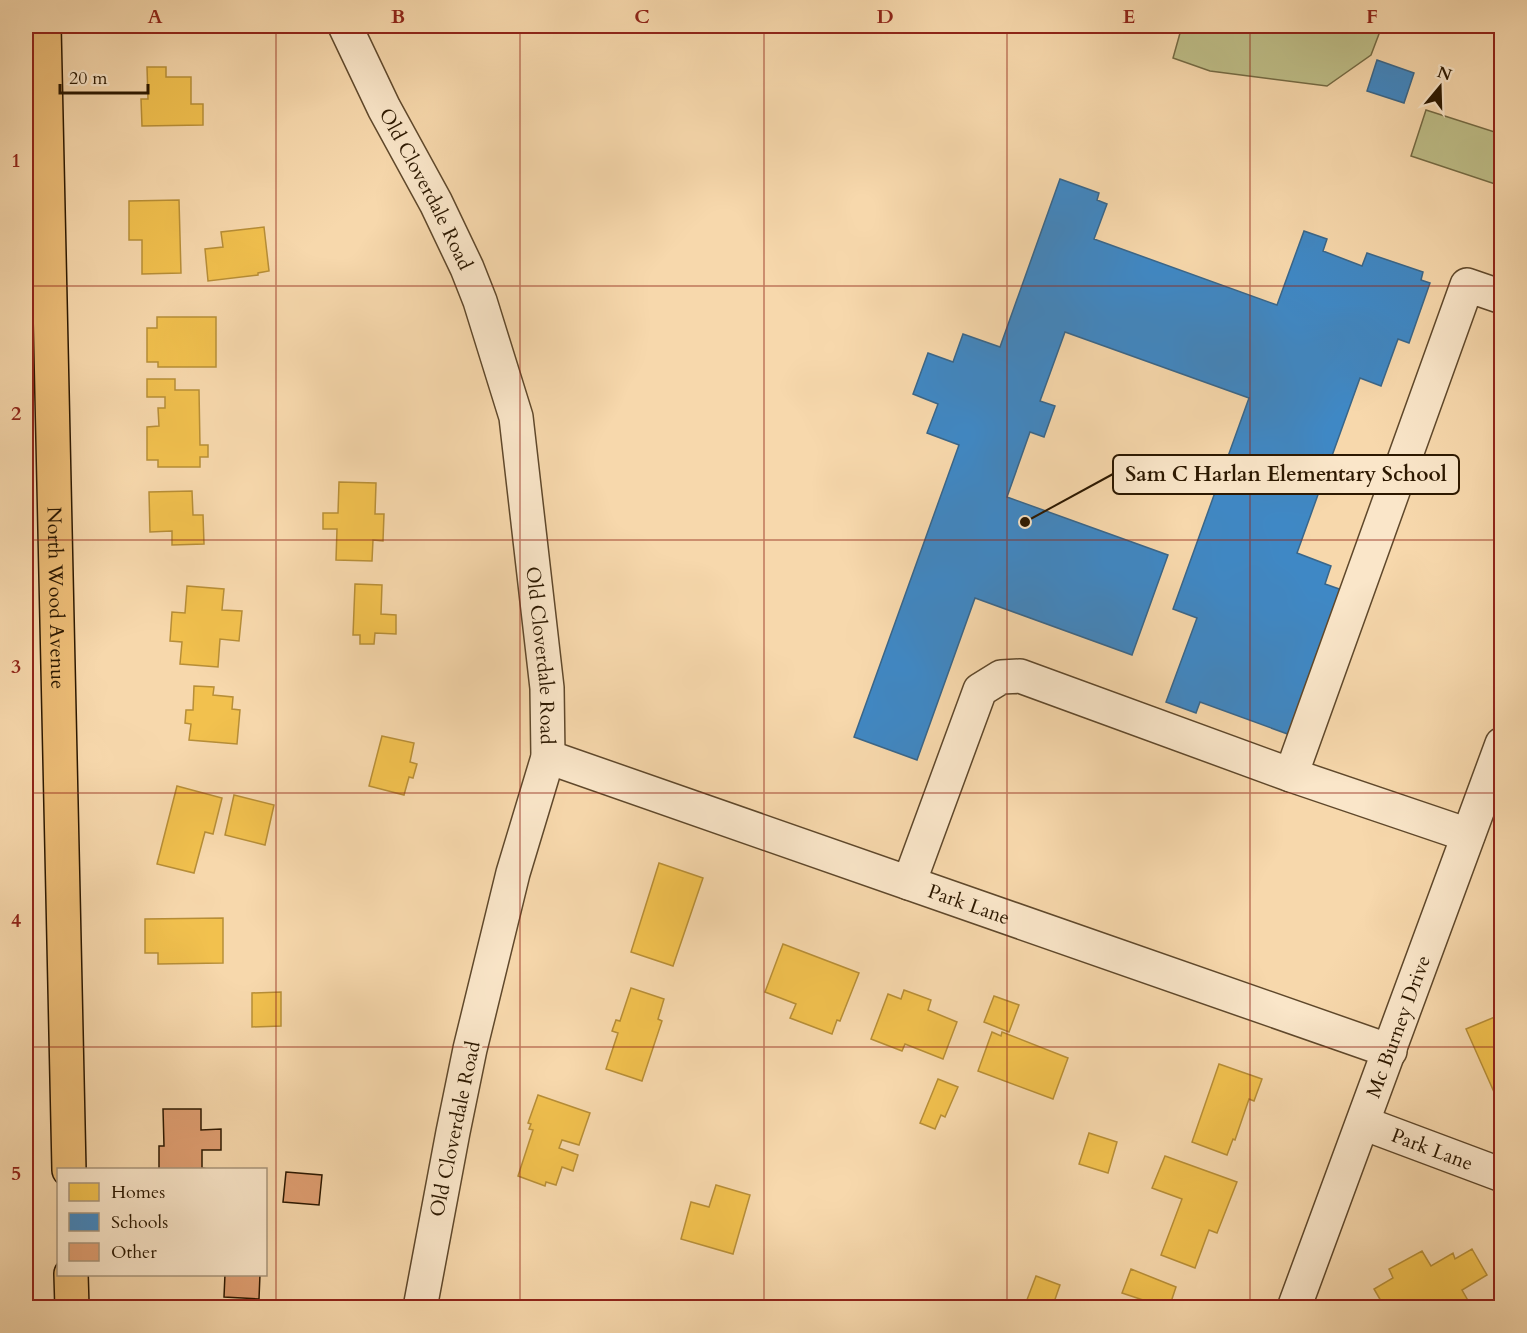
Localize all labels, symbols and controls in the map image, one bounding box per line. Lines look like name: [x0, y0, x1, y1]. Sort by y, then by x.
text: A: [147, 3, 163, 30]
text: B: [391, 3, 405, 30]
text: C: [634, 3, 650, 30]
text: D: [876, 3, 894, 30]
text: E: [1123, 3, 1135, 30]
text: F: [1366, 3, 1378, 30]
scale bar: [60, 57, 148, 95]
north arrow: [1410, 57, 1470, 117]
text: N: [1434, 61, 1455, 86]
text: 20 m: [69, 66, 108, 91]
street label: Old Cloverdale Road: [373, 103, 479, 274]
text: 1: [11, 147, 21, 174]
text: 2: [11, 400, 21, 427]
callout: Sam C Harlan Elementary School: [1113, 455, 1459, 494]
text: Sam C Harlan Elementary School: [1125, 460, 1447, 489]
street label: North Wood Avenue: [41, 506, 72, 689]
street label: Old Cloverdale Road: [520, 565, 561, 745]
text: 3: [11, 653, 21, 680]
street label: Park Lane: [924, 877, 1014, 931]
text: 4: [11, 907, 21, 934]
street label: Mc Burney Drive: [1359, 951, 1436, 1102]
street label: Old Cloverdale Road: [423, 1038, 487, 1219]
street label: Park Lane: [1388, 1121, 1477, 1176]
text: 5: [11, 1160, 21, 1187]
legend: [57, 1168, 267, 1276]
text: Homes: [111, 1180, 165, 1205]
text: Schools: [111, 1210, 168, 1235]
text: Other: [111, 1240, 157, 1265]

